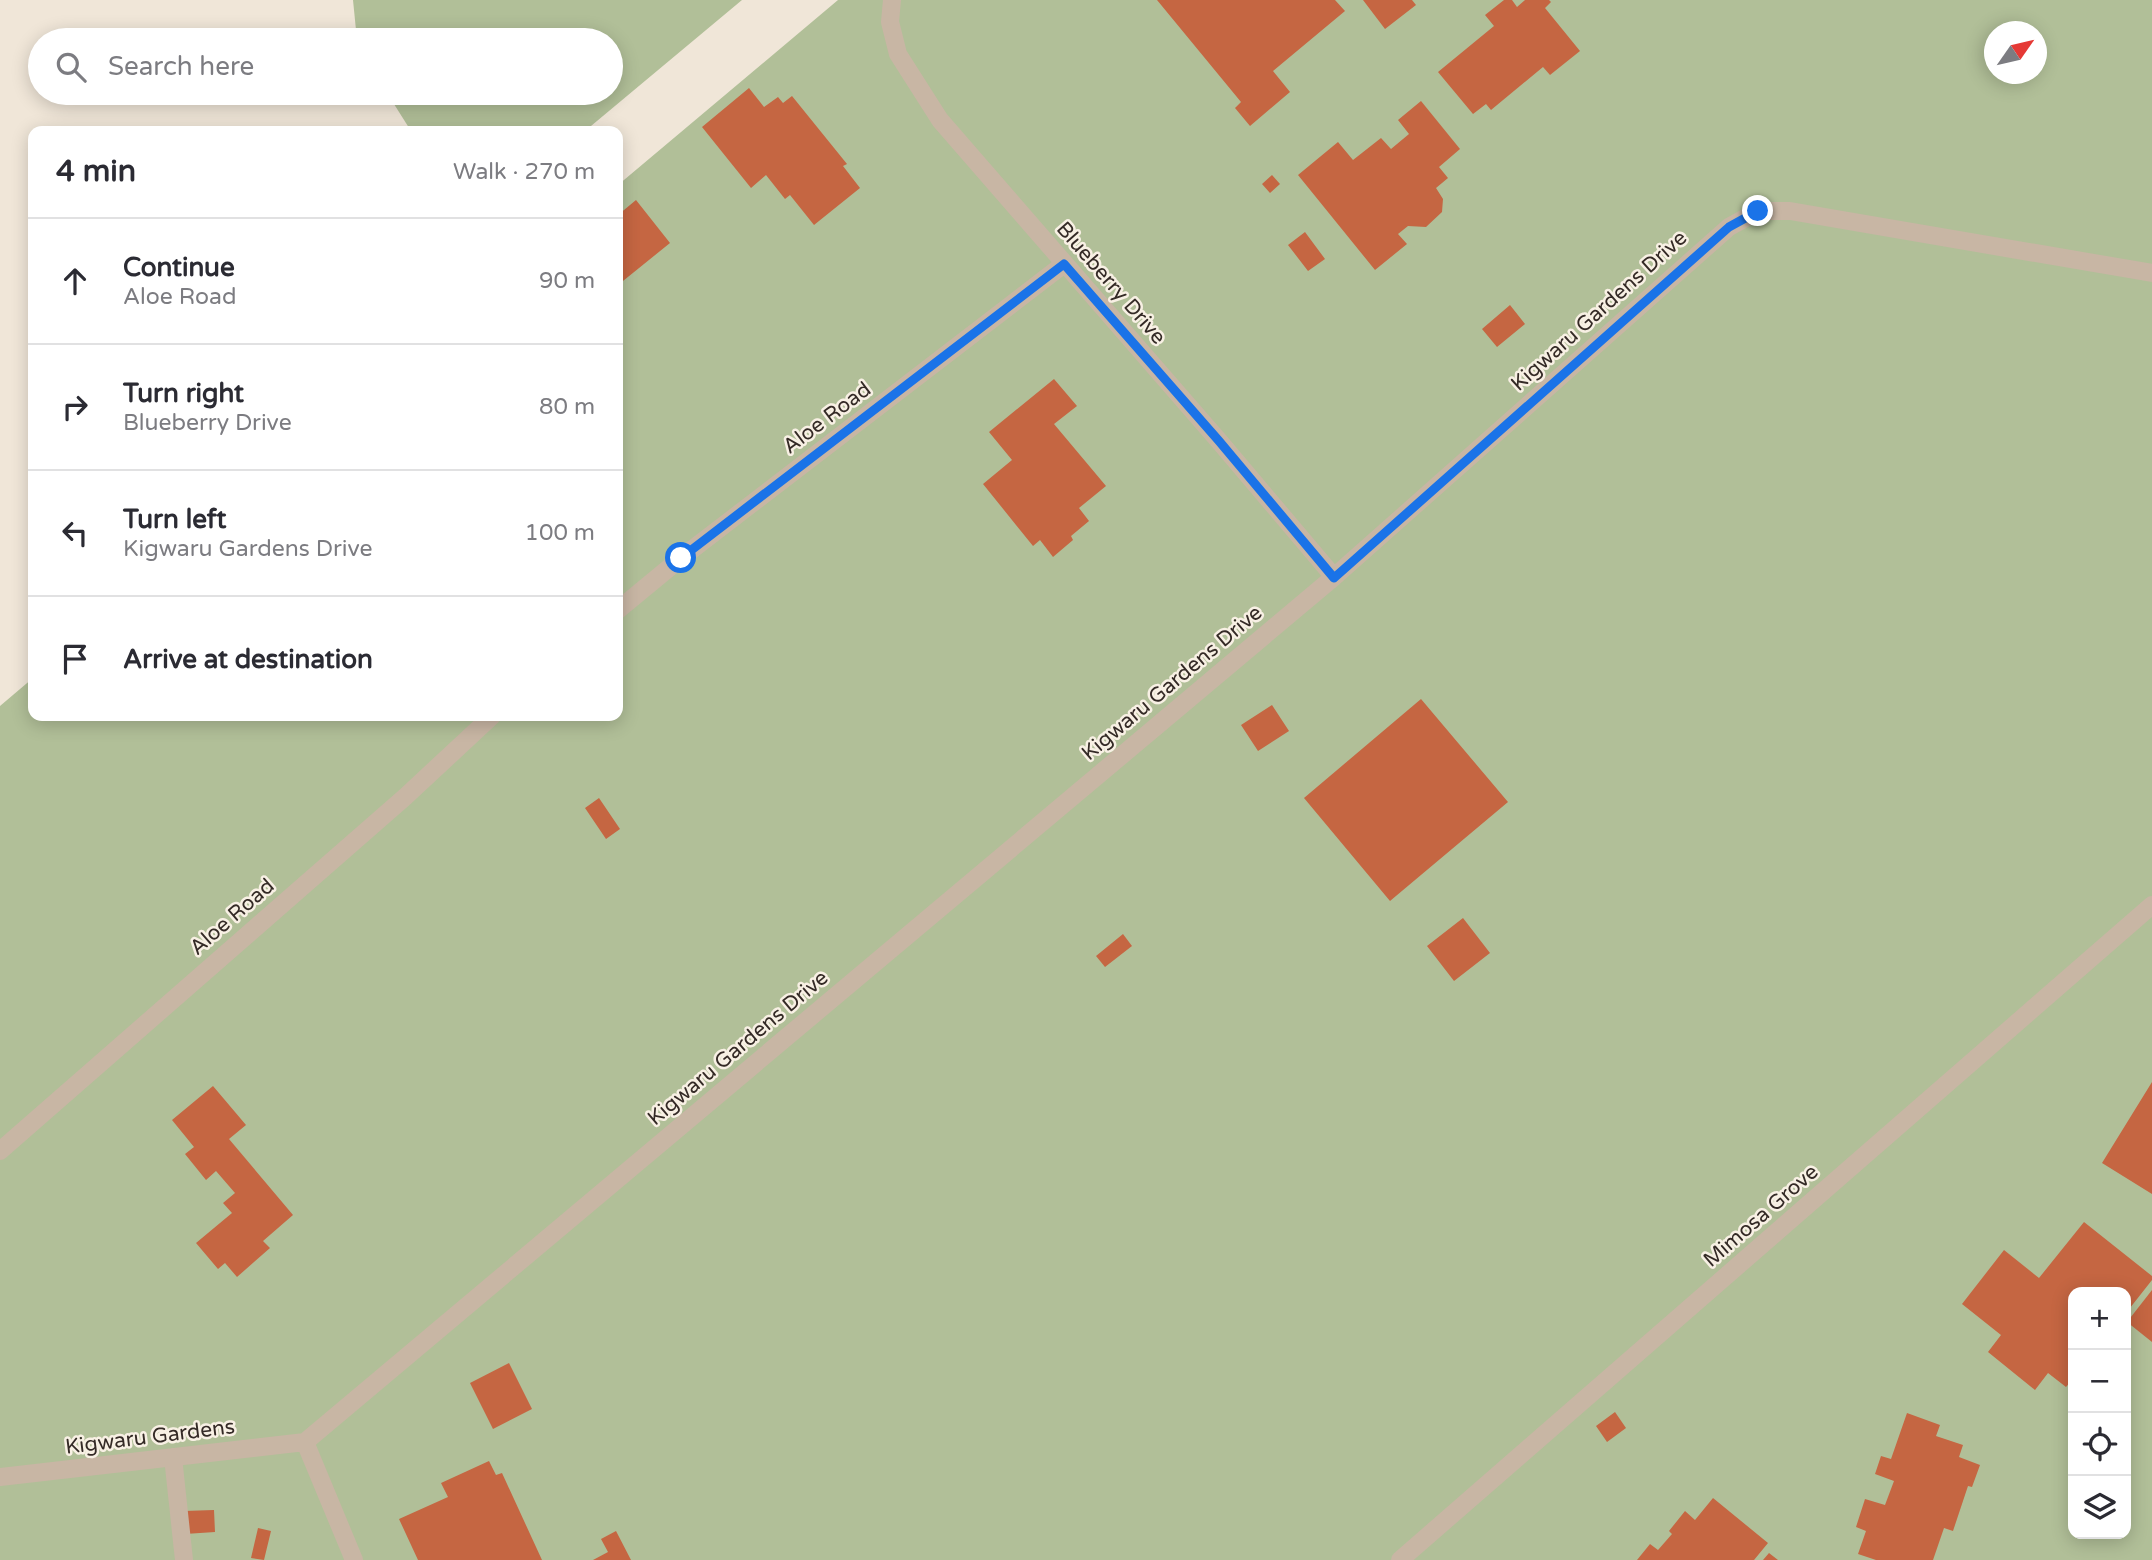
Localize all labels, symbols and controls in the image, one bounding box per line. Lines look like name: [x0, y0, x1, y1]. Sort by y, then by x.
north arrow: [1984, 21, 2047, 84]
search box: [28, 28, 623, 105]
icon: search: [52, 48, 90, 86]
text: Search here: [108, 51, 254, 82]
text: 4 min: [56, 153, 136, 190]
text: Walk · 270 m: [453, 158, 595, 186]
route end: [1742, 195, 1773, 226]
street label: Blueberry Drive: [1051, 217, 1171, 349]
street label: Kigwaru Gardens Drive: [1506, 225, 1692, 396]
text: Continue: [123, 252, 235, 283]
icon: ahead: [56, 262, 94, 300]
text: 90 m: [539, 267, 595, 295]
text: Aloe Road: [123, 283, 237, 311]
street label: Aloe Road: [778, 377, 876, 459]
text: Turn right: [123, 378, 244, 409]
icon: right: [56, 388, 94, 426]
text: 80 m: [539, 393, 595, 421]
text: Blueberry Drive: [123, 409, 292, 437]
text: Turn left: [123, 504, 226, 535]
icon: left: [56, 514, 94, 552]
text: 100 m: [525, 519, 595, 547]
text: Kigwaru Gardens Drive: [123, 535, 372, 563]
route start: [665, 542, 696, 573]
street label: Kigwaru Gardens Drive: [1077, 600, 1267, 766]
icon: arrive: [56, 640, 94, 678]
text: Arrive at destination: [123, 644, 373, 675]
street label: Aloe Road: [185, 874, 279, 960]
street label: Kigwaru Gardens Drive: [643, 965, 833, 1131]
street label: Mimosa Grove: [1699, 1159, 1824, 1273]
map controls: [2068, 1287, 2131, 1539]
button: +: [2068, 1287, 2131, 1350]
button: −: [2068, 1350, 2131, 1413]
button: locate: [2068, 1413, 2131, 1476]
street label: Kigwaru Gardens: [64, 1414, 236, 1460]
button: layers: [2068, 1476, 2131, 1539]

